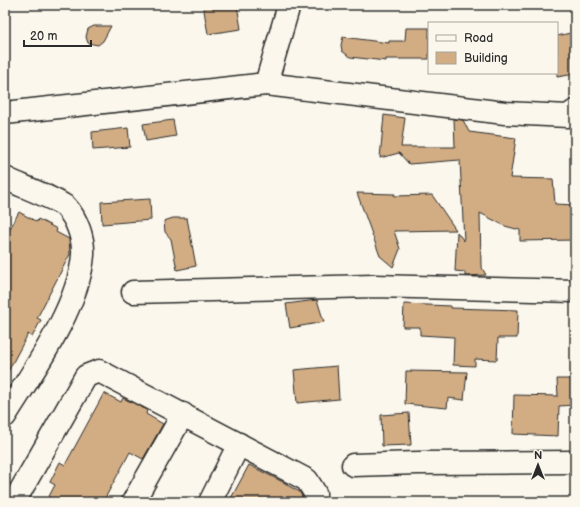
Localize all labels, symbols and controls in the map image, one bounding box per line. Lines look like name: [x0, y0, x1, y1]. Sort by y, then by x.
scale bar: [24, 22, 91, 48]
legend: [428, 22, 558, 74]
text: 20 m: [30, 29, 57, 44]
text: Road: [464, 31, 493, 46]
text: Building: [464, 51, 508, 66]
north arrow: [518, 445, 558, 485]
text: N: [534, 449, 542, 462]

